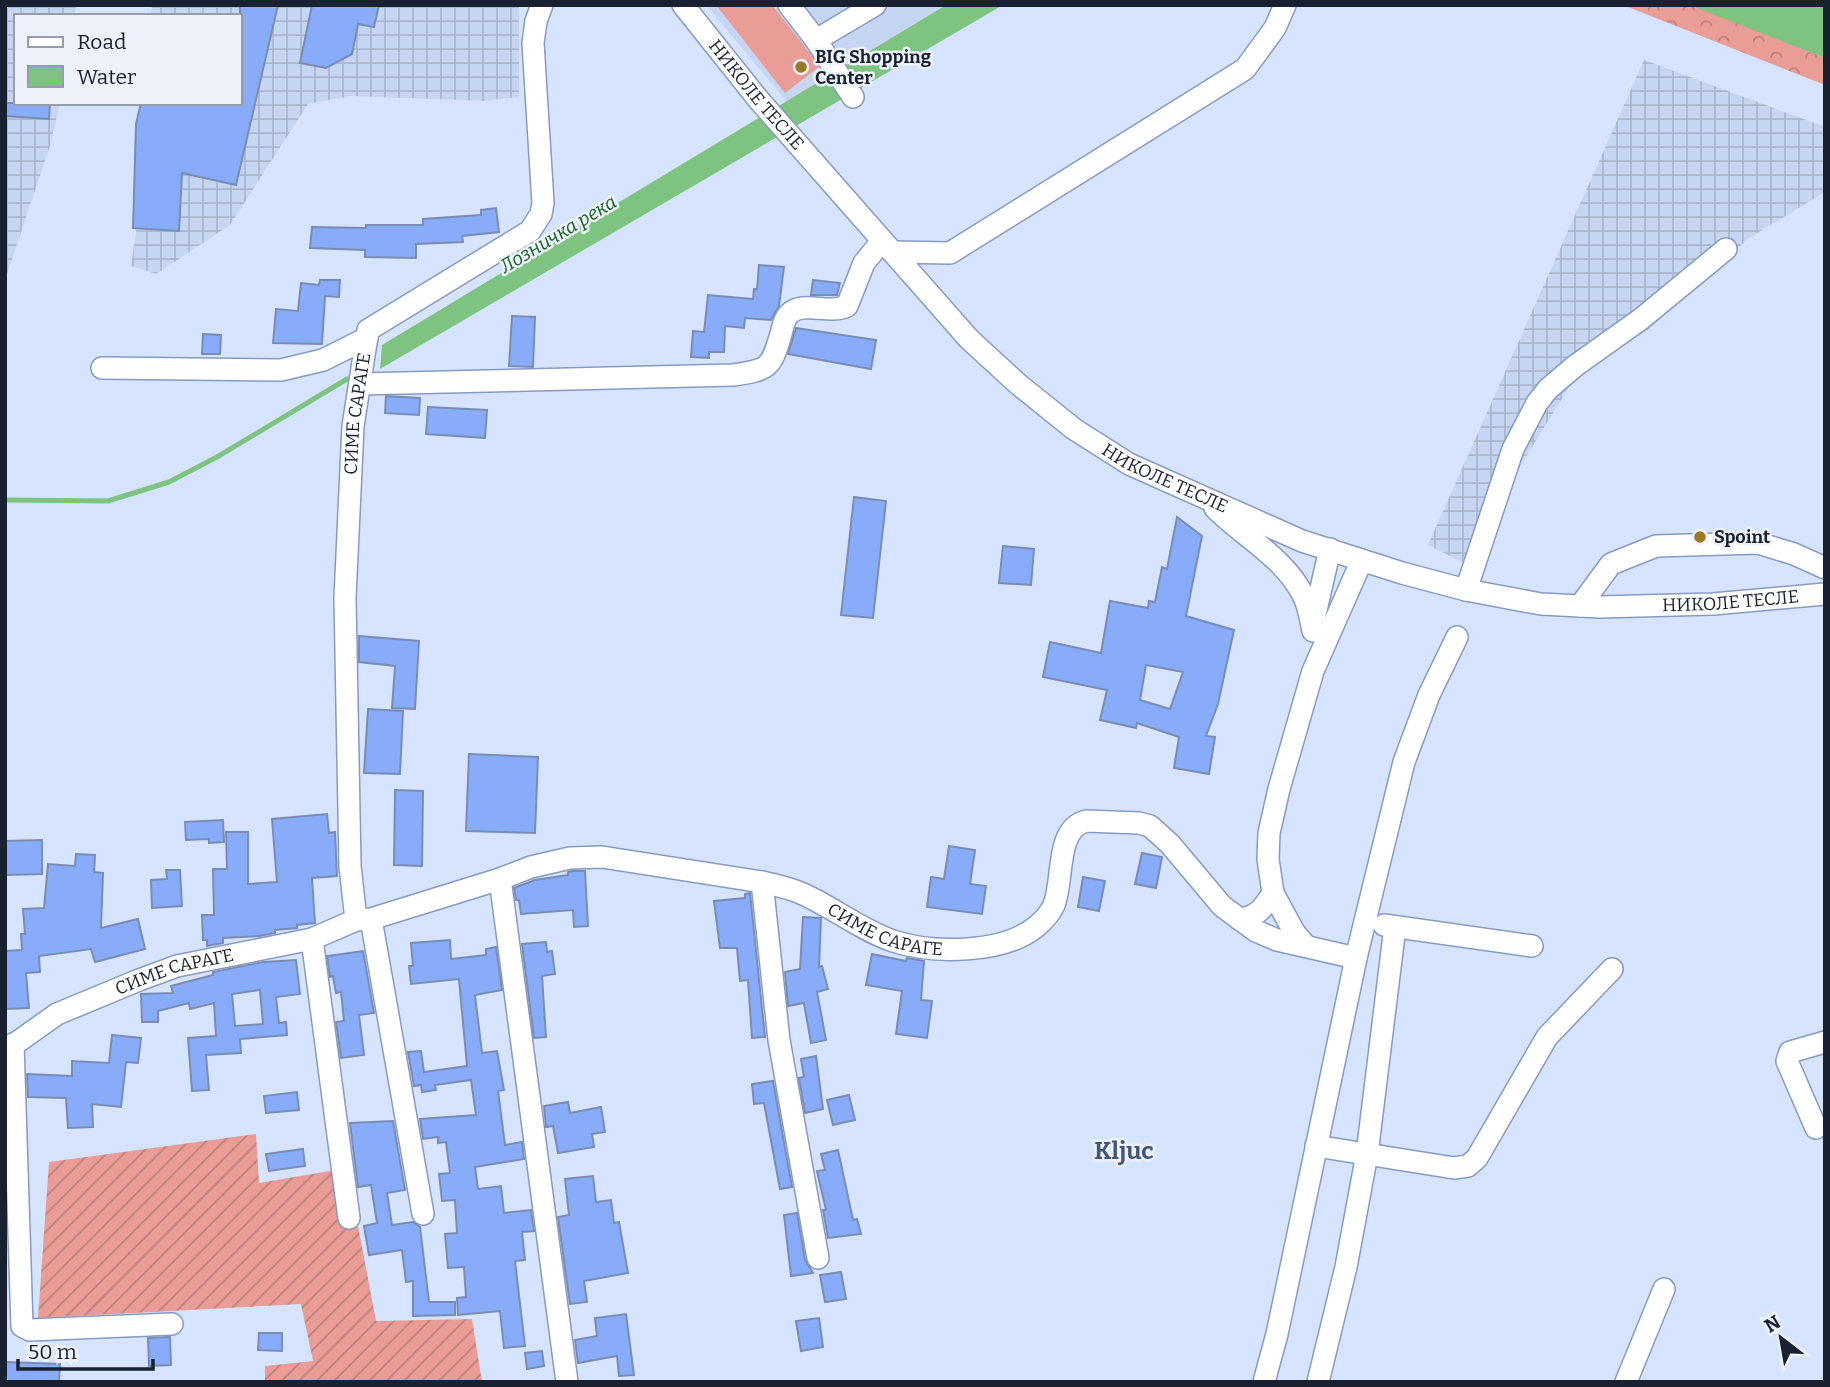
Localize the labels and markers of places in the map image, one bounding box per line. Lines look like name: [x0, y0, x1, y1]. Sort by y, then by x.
place label: BIG Shopping Center: [815, 46, 932, 89]
marker: BIG Shopping Center: [793, 59, 809, 75]
place label: Spoint: [1714, 526, 1770, 548]
marker: Spoint: [1692, 529, 1708, 545]

